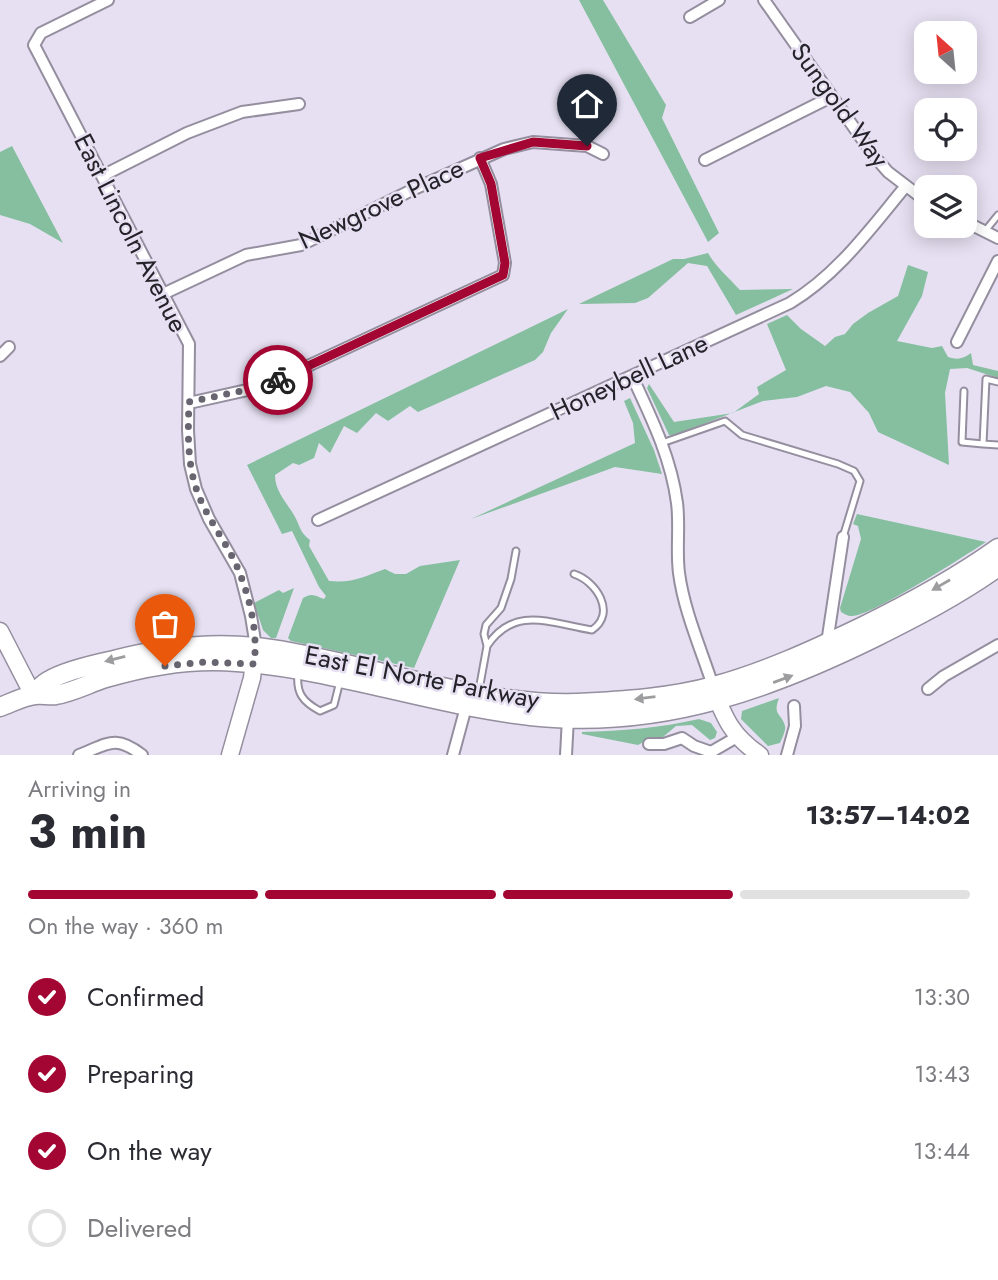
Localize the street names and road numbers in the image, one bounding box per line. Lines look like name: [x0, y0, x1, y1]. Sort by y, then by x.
street label: Sungold Way: [782, 35, 899, 176]
street label: East Lincoln Avenue: [64, 127, 198, 339]
street label: Newgrove Place: [292, 149, 470, 259]
street label: Honeybell Lane: [544, 324, 714, 430]
street label: East El Norte Parkway: [301, 636, 543, 718]

